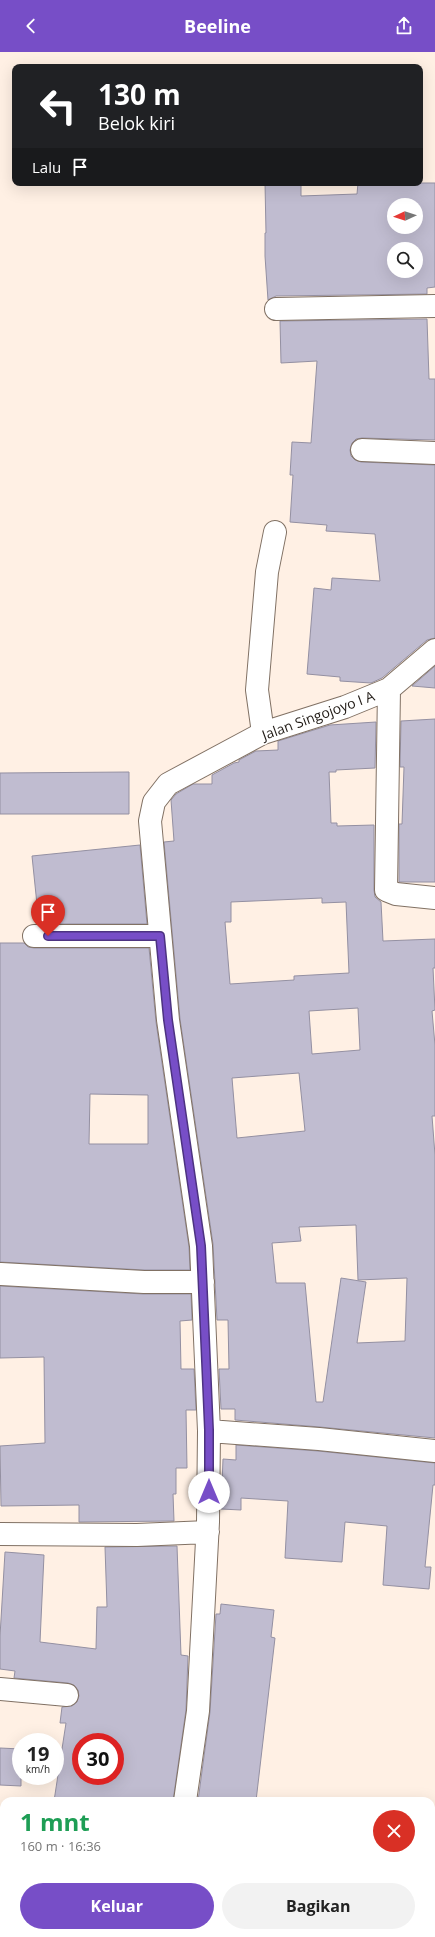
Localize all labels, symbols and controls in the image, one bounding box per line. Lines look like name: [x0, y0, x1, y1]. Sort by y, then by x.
text: Beeline: [184, 14, 251, 38]
icon: back: [20, 15, 42, 37]
icon: share: [393, 15, 415, 37]
text: 130 m: [98, 75, 181, 113]
icon: left: [32, 80, 84, 132]
text: Belok kiri: [98, 111, 175, 135]
icon: arrive: [69, 156, 91, 178]
text: Lalu: [32, 157, 61, 177]
north arrow: [387, 198, 423, 234]
map controls: [387, 198, 423, 278]
button: search: [387, 242, 423, 278]
street label: Jalan Singojoyo I A: [257, 686, 377, 745]
pin: [31, 895, 65, 936]
icon: arrive: [37, 901, 59, 923]
position arrow: [188, 1471, 230, 1513]
speed limit sign: 30: [72, 1733, 124, 1785]
text: 19: [27, 1740, 49, 1767]
text: km/h: [26, 1762, 50, 1776]
text: 1 mnt: [20, 1805, 90, 1838]
button: close: [373, 1810, 415, 1852]
text: 160 m · 16:36: [20, 1837, 101, 1855]
button: Keluar: [20, 1883, 214, 1929]
button: Bagikan: [222, 1883, 415, 1929]

